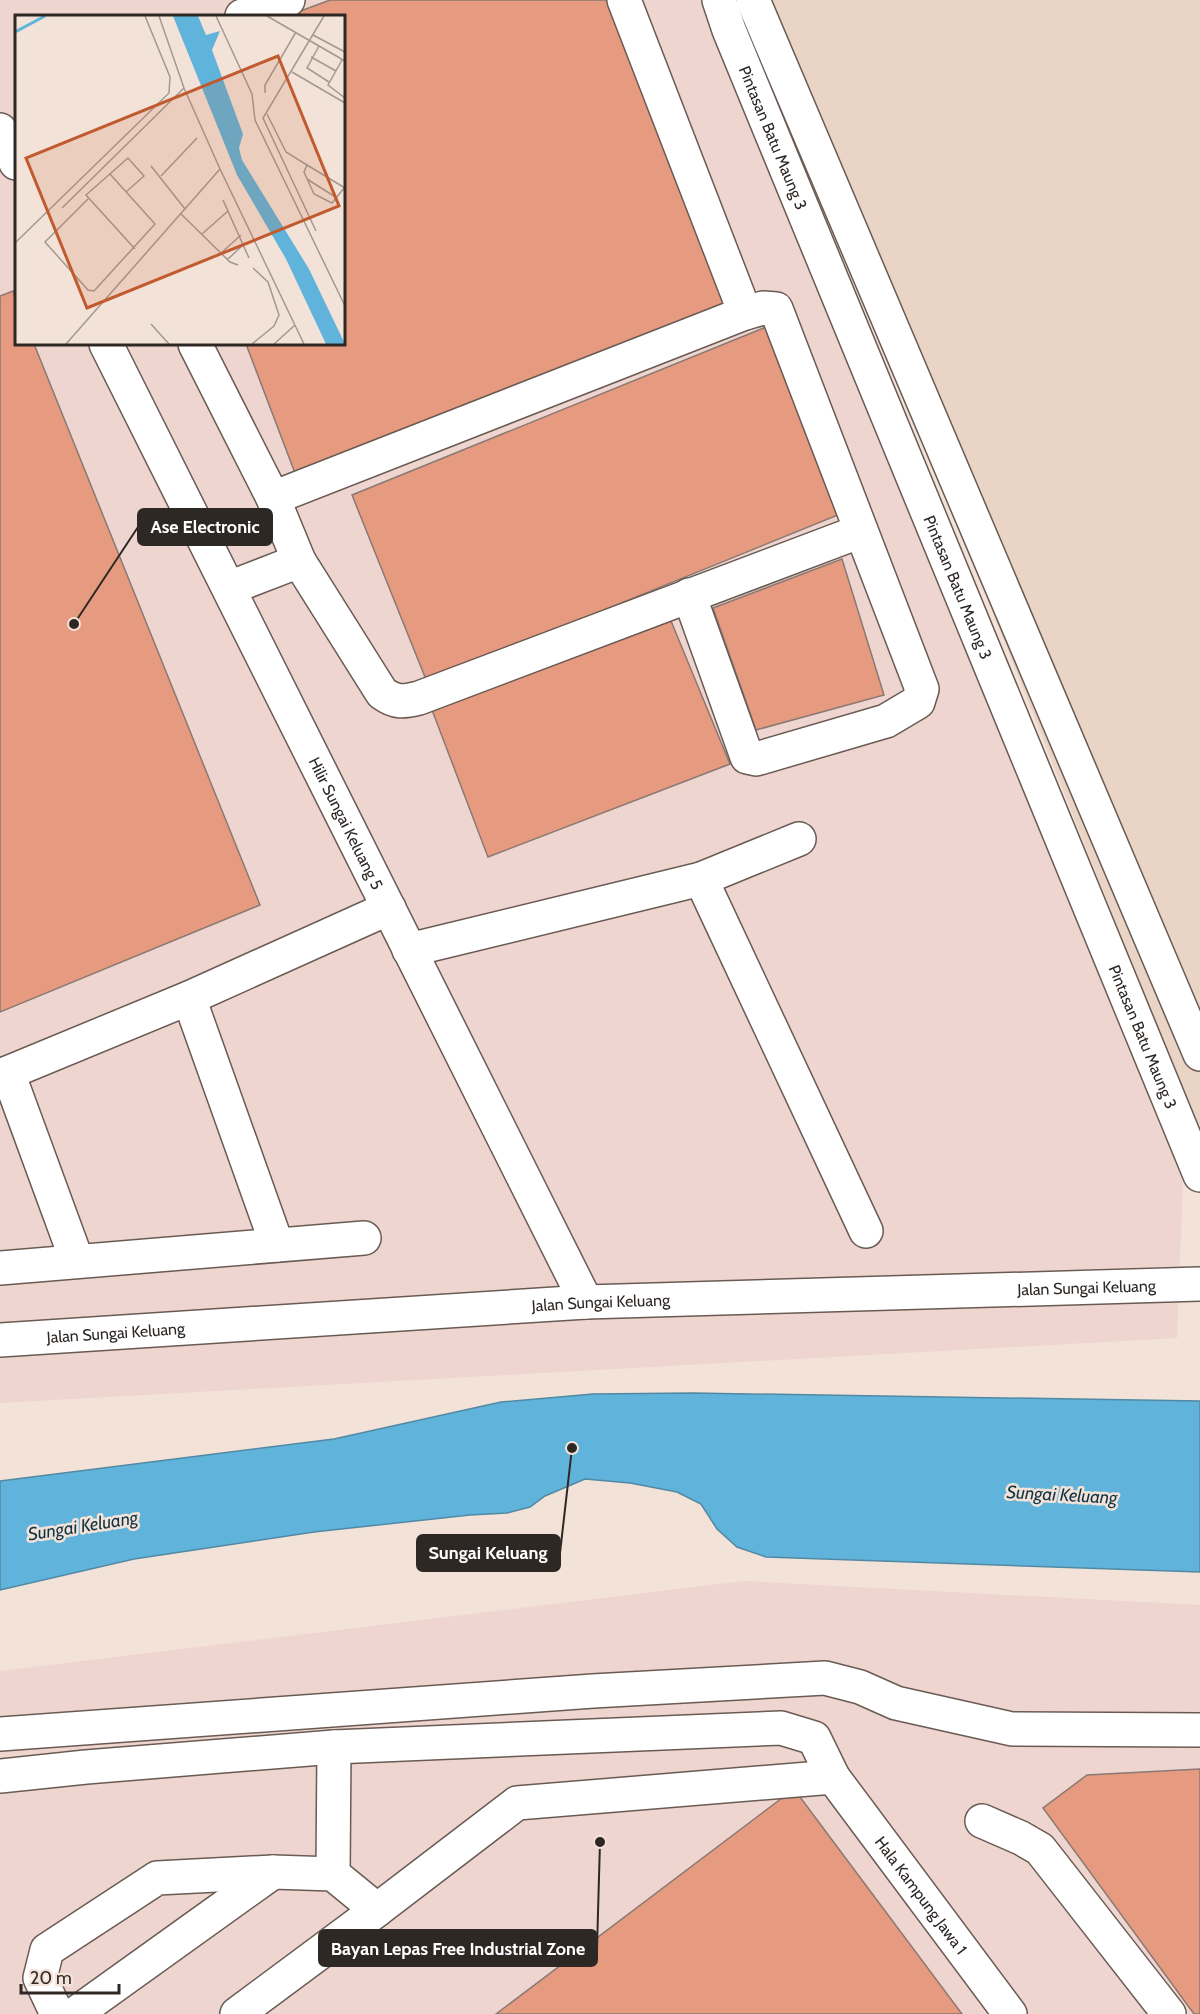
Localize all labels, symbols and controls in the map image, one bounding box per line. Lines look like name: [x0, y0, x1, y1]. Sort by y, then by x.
inset map: [15, 15, 345, 345]
street label: Pintasan Batu Maung 3: [735, 63, 811, 213]
callout: Ase Electronic: [138, 509, 272, 545]
street label: Pintasan Batu Maung 3: [920, 512, 996, 662]
text: Ase Electronic: [150, 516, 260, 538]
street label: Hilir Sungai Keluang 5: [305, 754, 387, 893]
street label: Pintasan Batu Maung 3: [1105, 962, 1181, 1112]
street label: Jalan Sungai Keluang: [1016, 1276, 1157, 1299]
street label: Jalan Sungai Keluang: [530, 1291, 671, 1316]
street label: Jalan Sungai Keluang: [45, 1319, 186, 1347]
water label: Sungai Keluang: [1006, 1481, 1119, 1509]
water label: Sungai Keluang: [26, 1506, 140, 1546]
callout: Sungai Keluang: [417, 1535, 560, 1571]
text: Sungai Keluang: [429, 1542, 547, 1564]
street label: Hala Kampung Jawa 1: [871, 1833, 971, 1958]
callout: Bayan Lepas Free Industrial Zone: [319, 1930, 597, 1966]
text: Bayan Lepas Free Industrial Zone: [331, 1938, 585, 1960]
scale bar: [21, 1957, 118, 1995]
text: 20 m: [30, 1967, 72, 1989]

